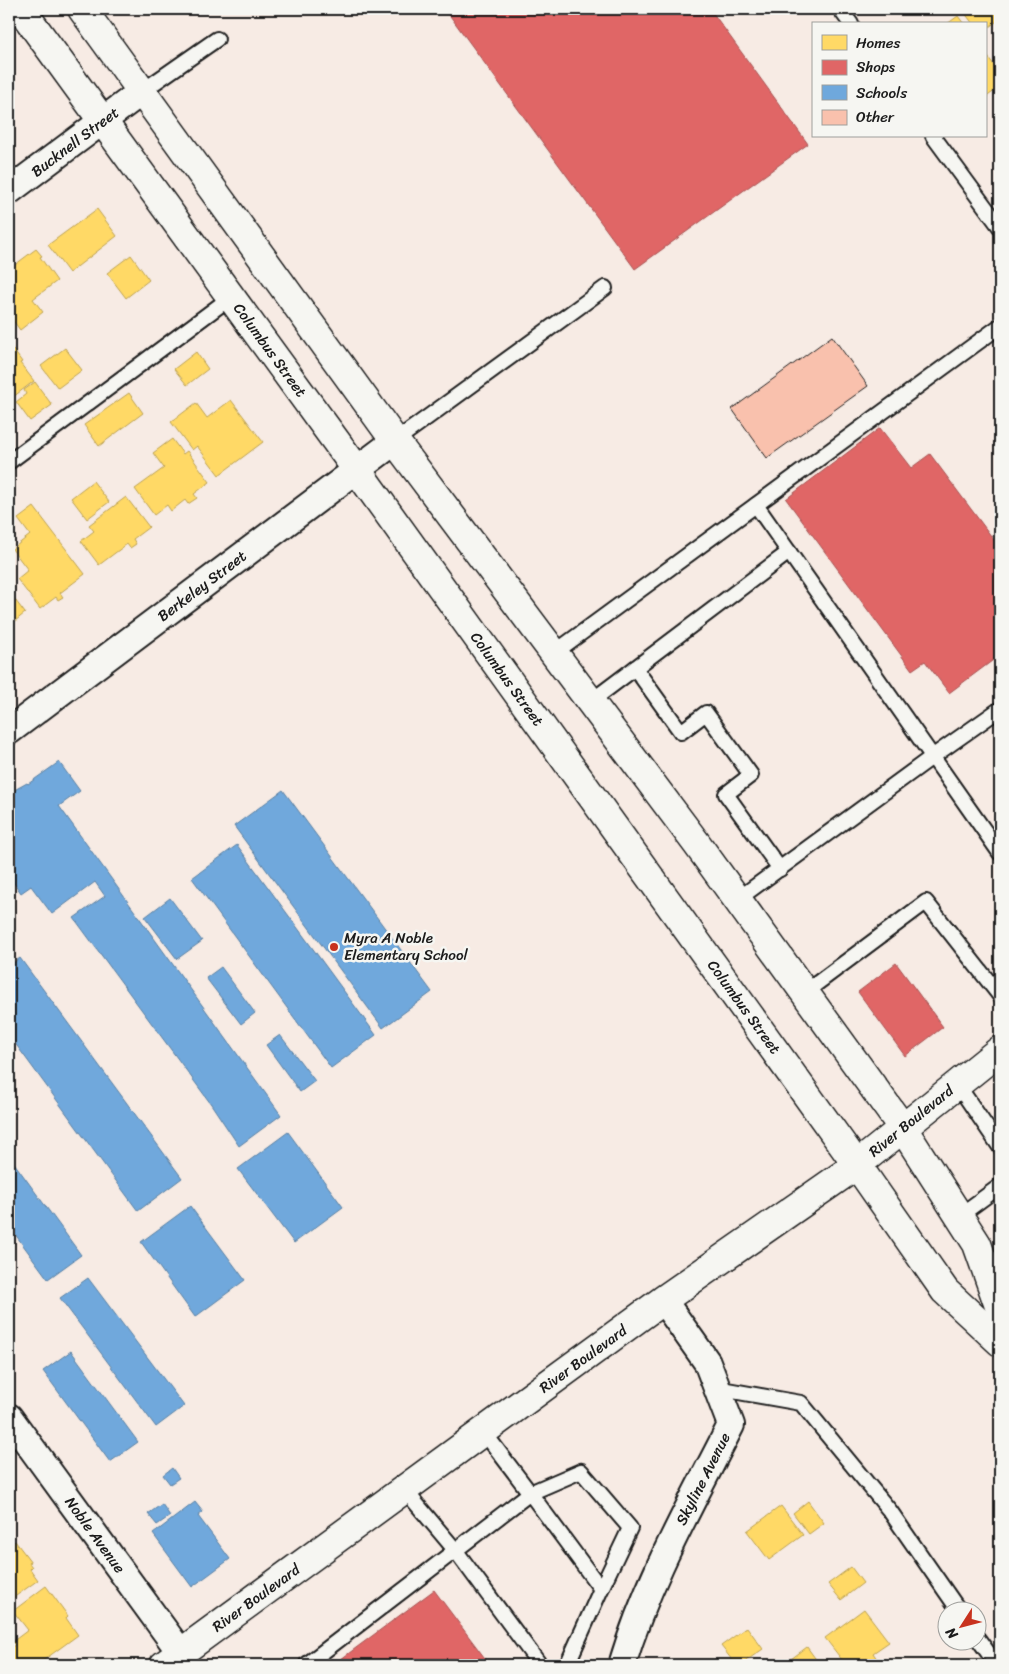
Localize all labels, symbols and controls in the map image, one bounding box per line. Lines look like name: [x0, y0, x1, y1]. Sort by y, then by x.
legend: [812, 22, 986, 138]
text: Homes: [856, 30, 900, 56]
text: Shops: [856, 54, 896, 80]
text: Schools: [856, 80, 907, 106]
street label: Bucknell Street: [25, 100, 125, 184]
text: Other: [856, 104, 895, 130]
street label: Columbus Street: [227, 297, 314, 403]
street label: Berkeley Street: [152, 543, 253, 628]
street label: Columbus Street: [464, 626, 551, 732]
place label: Myra A Noble Elementary School: [344, 925, 469, 968]
marker: Myra A Noble Elementary School: [328, 941, 340, 953]
street label: Columbus Street: [701, 954, 788, 1060]
street label: River Boulevard: [863, 1078, 960, 1164]
street label: River Boulevard: [533, 1317, 633, 1400]
street label: Skyline Avenue: [668, 1428, 738, 1530]
street label: Noble Avenue: [58, 1491, 132, 1579]
street label: River Boulevard: [206, 1556, 306, 1639]
north arrow: [936, 1602, 986, 1652]
text: N: [939, 1622, 965, 1645]

